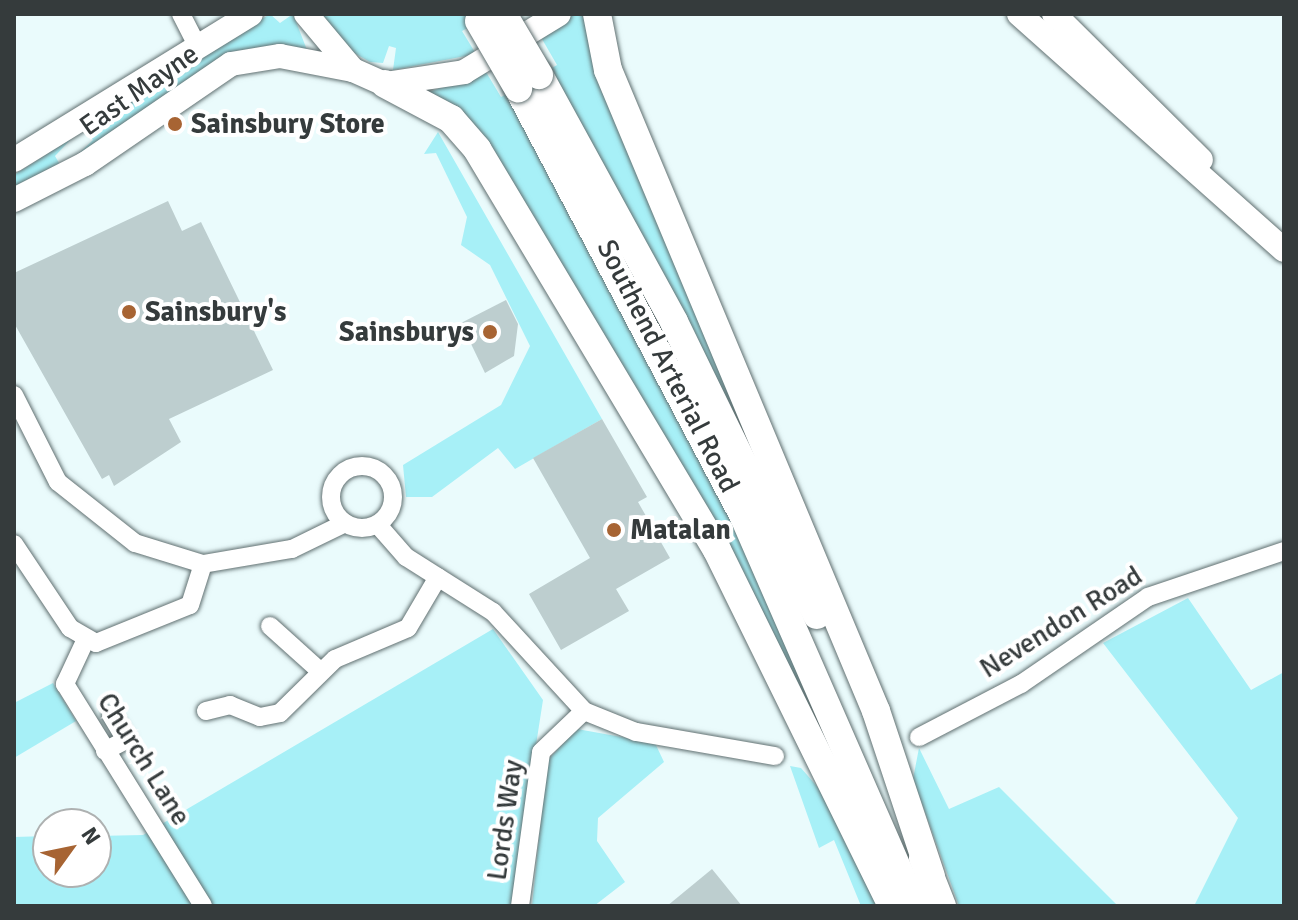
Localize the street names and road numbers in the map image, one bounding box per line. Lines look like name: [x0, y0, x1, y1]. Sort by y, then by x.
street label: East Mayne: [73, 37, 205, 143]
street label: Southend Arterial Road: [590, 234, 746, 498]
street label: Nevendon Road: [974, 559, 1148, 685]
street label: Church Lane: [90, 687, 198, 831]
street label: Lords Way: [480, 758, 530, 882]

